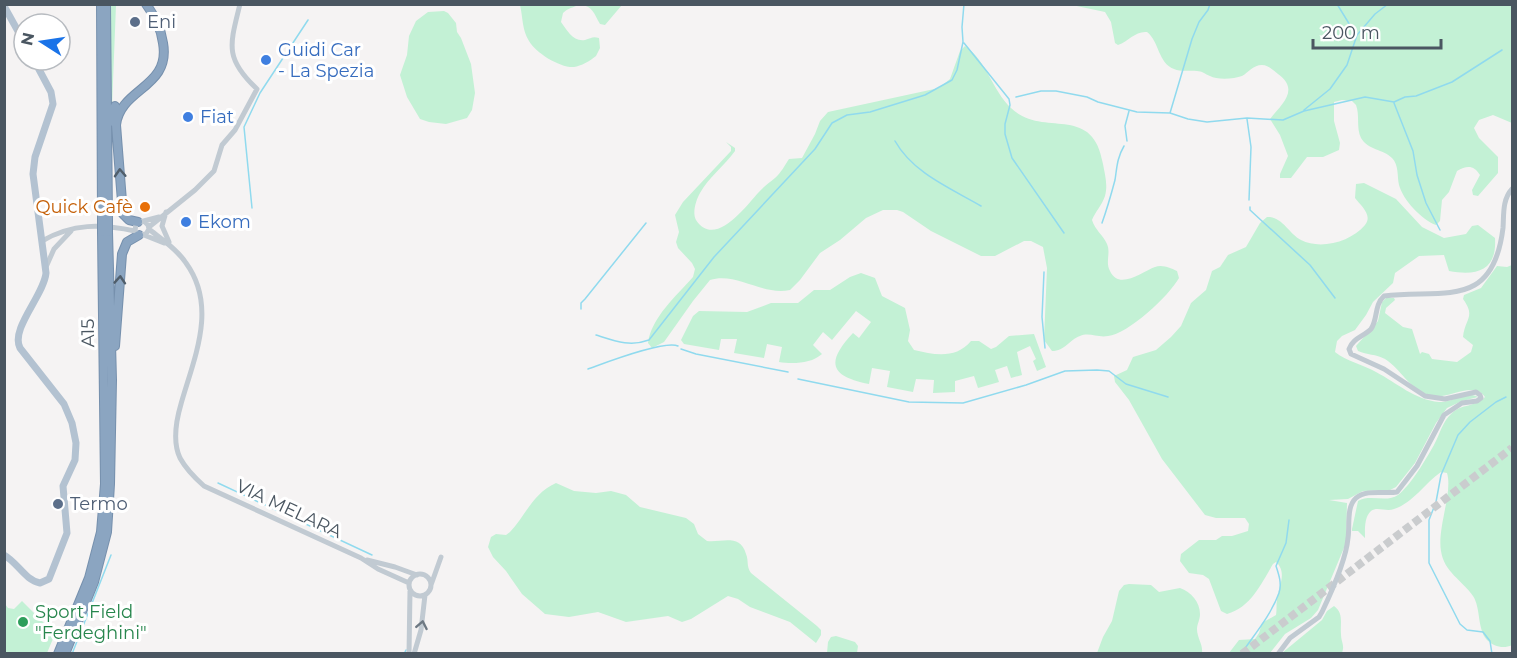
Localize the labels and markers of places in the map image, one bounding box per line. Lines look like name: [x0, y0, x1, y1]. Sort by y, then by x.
place label: Eni: [147, 11, 176, 33]
marker: Eni: [128, 15, 142, 29]
place label: Guidi Car - La Spezia: [278, 39, 374, 82]
marker: Guidi Car - La Spezia: [259, 53, 273, 67]
place label: Fiat: [200, 106, 234, 128]
marker: Fiat: [181, 110, 195, 124]
place label: Quick Cafè: [35, 196, 133, 218]
marker: Quick Cafè: [138, 200, 152, 214]
place label: Ekom: [198, 211, 251, 233]
marker: Ekom: [179, 215, 193, 229]
place label: Termo: [70, 493, 128, 515]
marker: Termo: [51, 497, 65, 511]
place label: Sport Field "Ferdeghini": [35, 601, 147, 644]
marker: Sport Field "Ferdeghini": [16, 615, 30, 629]

